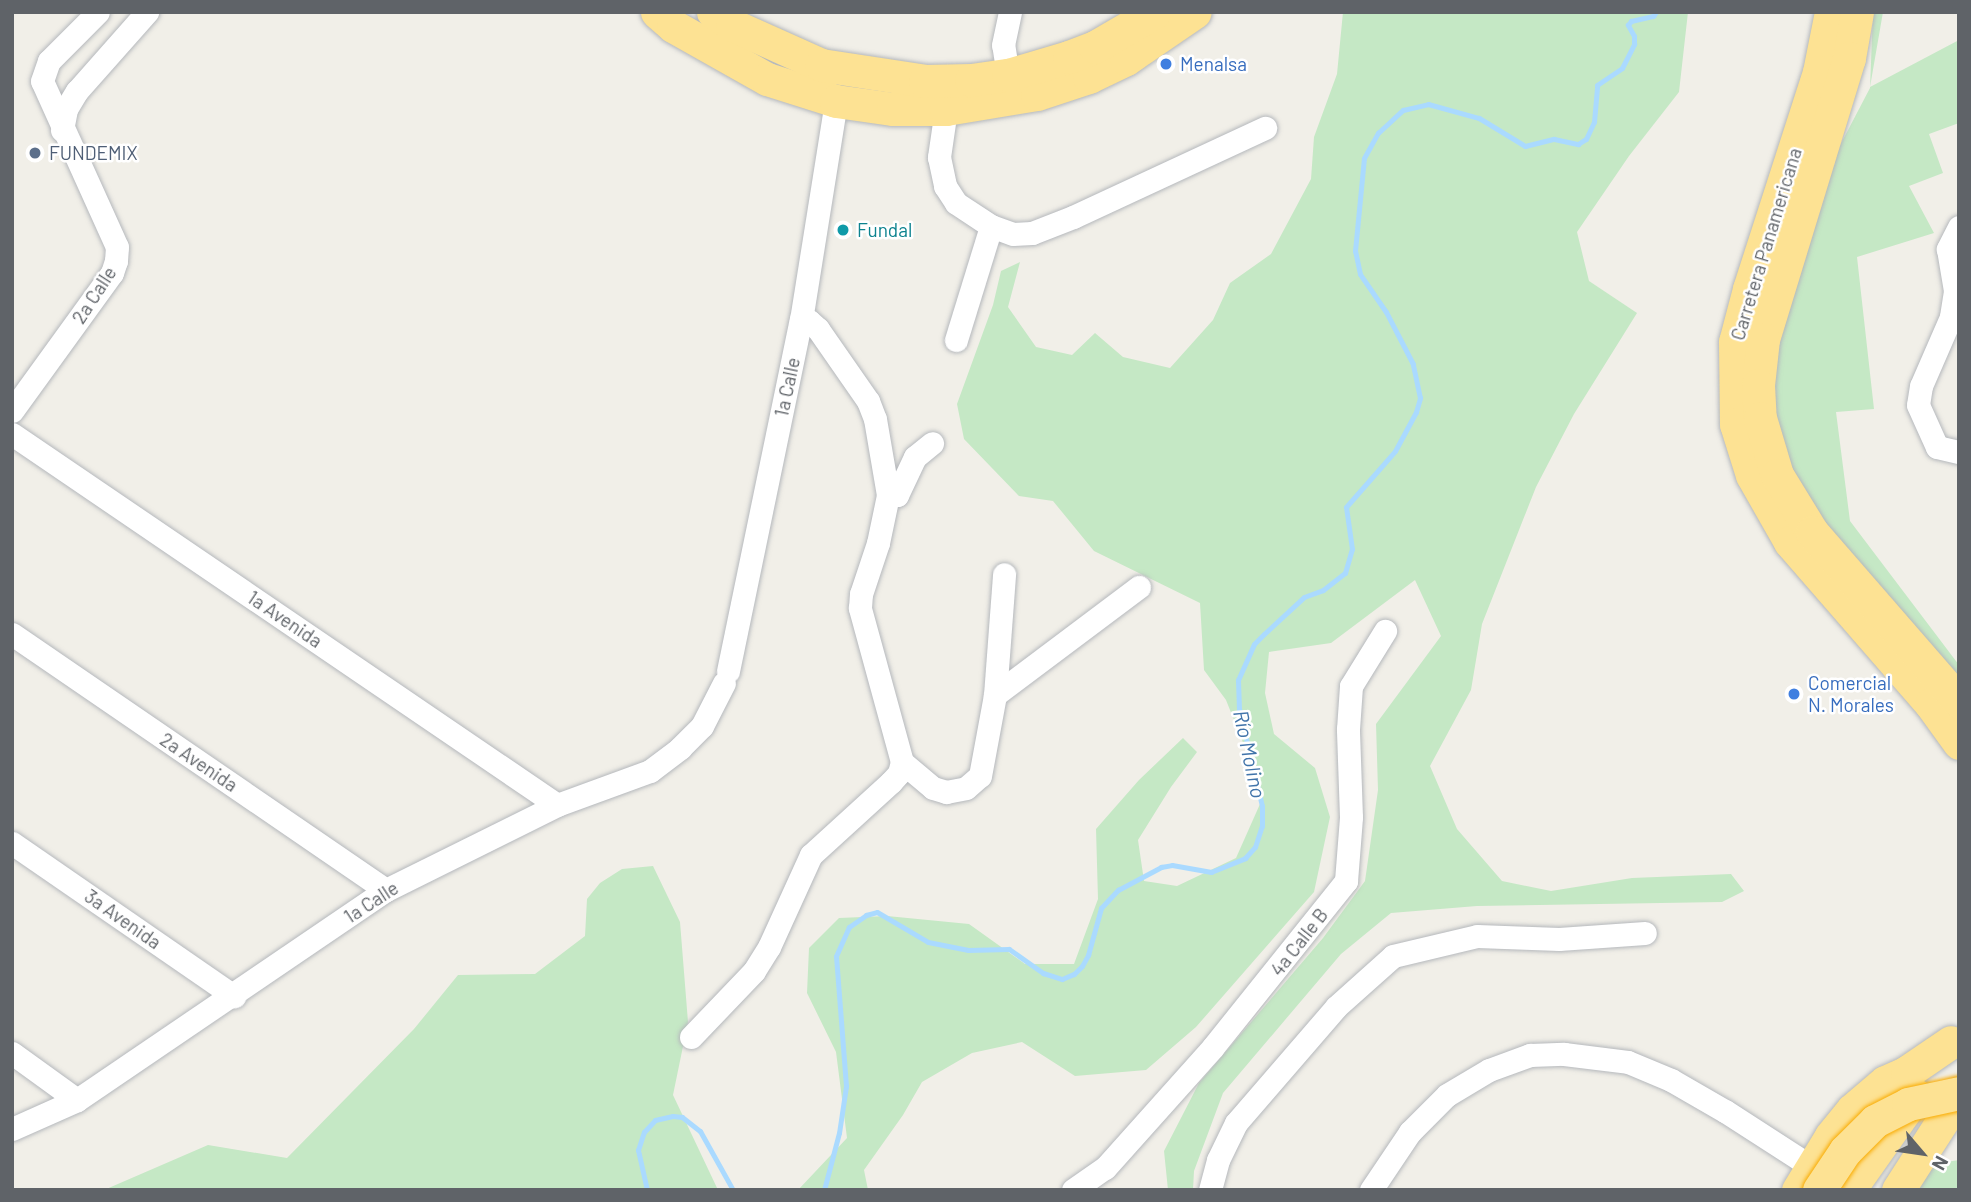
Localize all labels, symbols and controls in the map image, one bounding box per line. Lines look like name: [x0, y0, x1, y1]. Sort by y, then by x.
place label: Menalsa: [1180, 53, 1247, 75]
marker: Menalsa: [1158, 56, 1174, 72]
place label: FUNDEMIX: [49, 142, 138, 164]
marker: FUNDEMIX: [27, 145, 43, 161]
street label: Carretera Panamericana: [1726, 145, 1806, 343]
place label: Fundal: [857, 219, 912, 241]
marker: Fundal: [835, 222, 851, 238]
street label: 2a Calle: [67, 262, 121, 328]
street label: 1a Calle: [770, 355, 804, 419]
street label: 1a Avenida: [243, 586, 327, 652]
place label: Comercial N. Morales: [1808, 672, 1894, 716]
marker: Comercial N. Morales: [1786, 686, 1802, 702]
water label: Río Molino: [1228, 708, 1272, 800]
street label: 2a Avenida: [156, 728, 242, 796]
street label: 1a Calle: [340, 876, 402, 928]
street label: 3a Avenida: [80, 884, 166, 954]
street label: 4a Calle B: [1265, 904, 1333, 980]
north arrow: [1887, 1118, 1957, 1188]
text: N: [1928, 1152, 1954, 1175]

